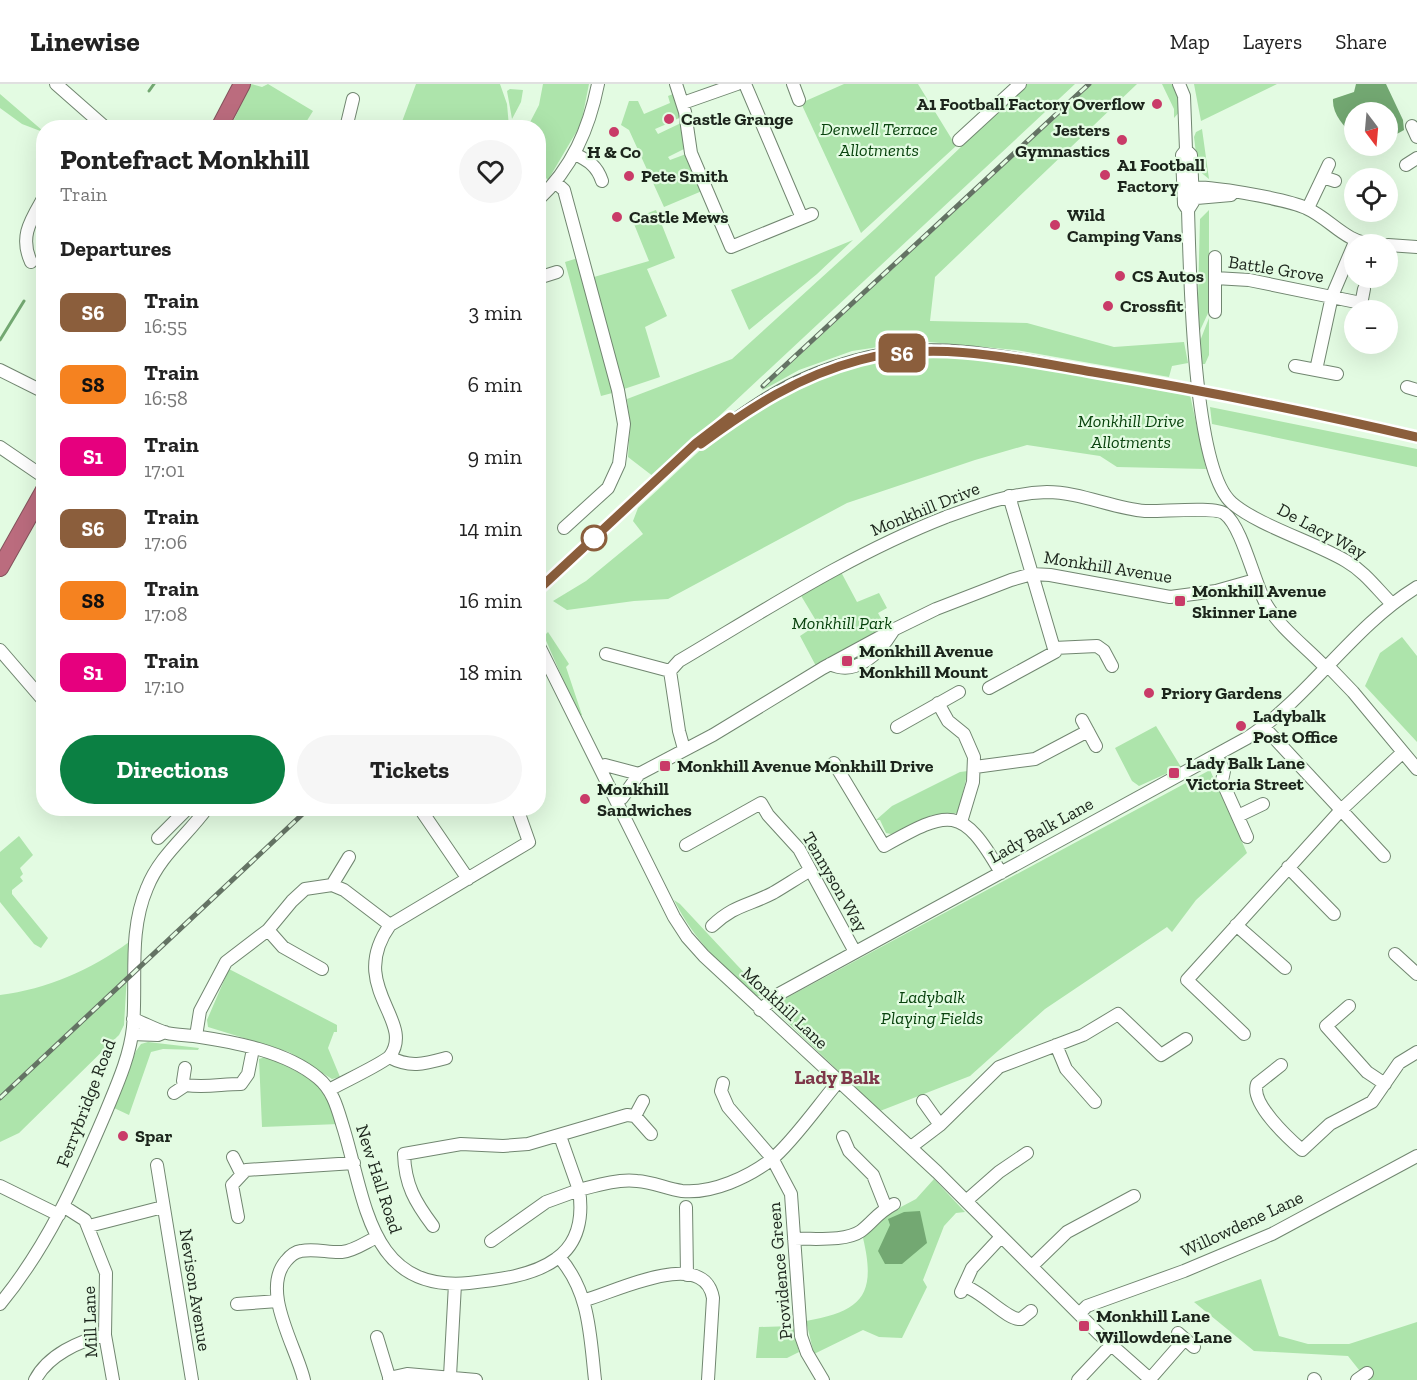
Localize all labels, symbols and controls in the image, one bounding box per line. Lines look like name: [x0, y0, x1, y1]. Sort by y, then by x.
text: Linewise: [30, 25, 140, 58]
text: Map: [1170, 29, 1210, 54]
text: Layers: [1243, 29, 1302, 54]
text: Share: [1335, 29, 1387, 54]
place label: A1 Football Factory Overflow: [917, 93, 1145, 115]
marker: A1 Football Factory Overflow: [1150, 97, 1164, 111]
north arrow: [1344, 102, 1398, 156]
map controls: [1344, 102, 1398, 354]
place label: Castle Grange: [681, 108, 794, 130]
marker: Castle Grange: [662, 112, 676, 126]
park label: Denwell Terrace Allotments: [820, 118, 938, 161]
place label: Jesters Gymnastics: [1015, 119, 1110, 162]
marker: H & Co: [607, 125, 621, 139]
marker: Jesters Gymnastics: [1115, 133, 1129, 147]
button: heart: [459, 140, 522, 203]
place label: H & Co: [587, 141, 642, 163]
text: Pontefract Monkhill: [60, 143, 310, 176]
place label: A1 Football Factory: [1117, 154, 1205, 197]
place label: Pete Smith: [641, 165, 729, 187]
marker: A1 Football Factory: [1098, 168, 1112, 182]
button: locate: [1344, 168, 1398, 222]
marker: Pete Smith: [622, 169, 636, 183]
text: Train: [60, 182, 107, 206]
place label: Wild Camping Vans: [1067, 204, 1182, 247]
place label: Castle Mews: [629, 206, 728, 228]
marker: Castle Mews: [610, 210, 624, 224]
marker: Wild Camping Vans: [1048, 218, 1062, 232]
button: +: [1344, 234, 1398, 288]
text: Departures: [60, 235, 171, 262]
street label: Battle Grove: [1227, 251, 1325, 287]
place label: CS Autos: [1132, 265, 1204, 287]
marker: CS Autos: [1113, 269, 1127, 283]
text: Train: [144, 287, 199, 314]
place label: Crossfit: [1120, 295, 1184, 317]
text: 3 min: [468, 299, 522, 326]
marker: Crossfit: [1101, 299, 1115, 313]
text: S6: [82, 300, 104, 325]
button: −: [1344, 300, 1398, 354]
text: 16:55: [144, 314, 187, 338]
line badge: S6: [875, 334, 929, 372]
text: S6: [891, 341, 913, 366]
text: Train: [144, 359, 199, 386]
text: 6 min: [468, 371, 522, 398]
text: S8: [81, 372, 105, 397]
text: 16:58: [144, 386, 188, 410]
park label: Monkhill Drive Allotments: [1078, 410, 1184, 453]
text: Train: [144, 431, 199, 458]
text: 9 min: [468, 443, 522, 470]
text: S1: [83, 444, 103, 469]
text: 17:01: [144, 458, 184, 482]
street label: Monkhill Drive: [867, 477, 983, 541]
street label: De Lacy Way: [1274, 498, 1371, 564]
text: Train: [144, 503, 199, 530]
text: 14 min: [459, 515, 522, 542]
text: S6: [82, 516, 104, 541]
unlabelled marker: [581, 525, 607, 551]
text: 17:06: [144, 530, 187, 554]
street label: Monkhill Avenue: [1042, 546, 1174, 588]
text: Train: [144, 575, 199, 602]
place label: Monkhill Avenue Skinner Lane: [1192, 580, 1326, 623]
text: 16 min: [459, 587, 522, 614]
text: S8: [81, 588, 105, 613]
marker: Monkhill Avenue Skinner Lane: [1173, 594, 1187, 608]
text: 17:08: [144, 602, 188, 626]
park label: Monkhill Park: [792, 612, 892, 634]
place label: Monkhill Avenue Monkhill Mount: [859, 640, 993, 683]
text: Train: [144, 647, 199, 674]
marker: Monkhill Avenue Monkhill Mount: [840, 654, 854, 668]
text: 18 min: [459, 659, 522, 686]
text: S1: [83, 660, 103, 685]
text: 17:10: [144, 674, 184, 698]
place label: Priory Gardens: [1161, 682, 1282, 704]
marker: Priory Gardens: [1142, 686, 1156, 700]
place label: Ladybalk Post Office: [1253, 705, 1338, 748]
marker: Ladybalk Post Office: [1234, 719, 1248, 733]
button: Directions: [60, 735, 285, 804]
button: Tickets: [297, 735, 522, 804]
place label: Lady Balk Lane Victoria Street: [1186, 752, 1305, 795]
place label: Monkhill Avenue Monkhill Drive: [677, 755, 934, 777]
marker: Monkhill Avenue Monkhill Drive: [658, 759, 672, 773]
marker: Lady Balk Lane Victoria Street: [1167, 766, 1181, 780]
place label: Monkhill Sandwiches: [597, 778, 692, 821]
marker: Monkhill Sandwiches: [578, 792, 592, 806]
street label: Lady Balk Lane: [985, 792, 1097, 868]
street label: Tennyson Way: [797, 828, 873, 937]
street label: Monkhill Lane: [737, 962, 833, 1054]
park label: Ladybalk Playing Fields: [881, 986, 983, 1029]
street label: Ferrybridge Road: [51, 1036, 121, 1170]
district label: Lady Balk: [794, 1065, 880, 1089]
street label: New Hall Road: [351, 1122, 407, 1236]
place label: Spar: [135, 1125, 172, 1147]
marker: Spar: [116, 1129, 130, 1143]
street label: Willowdene Lane: [1177, 1186, 1307, 1262]
street label: Providence Green: [763, 1201, 797, 1341]
street label: Nevison Avenue: [174, 1227, 216, 1353]
street label: Mill Lane: [78, 1286, 102, 1358]
place label: Monkhill Lane Willowdene Lane: [1096, 1305, 1232, 1348]
marker: Monkhill Lane Willowdene Lane: [1077, 1319, 1091, 1333]

